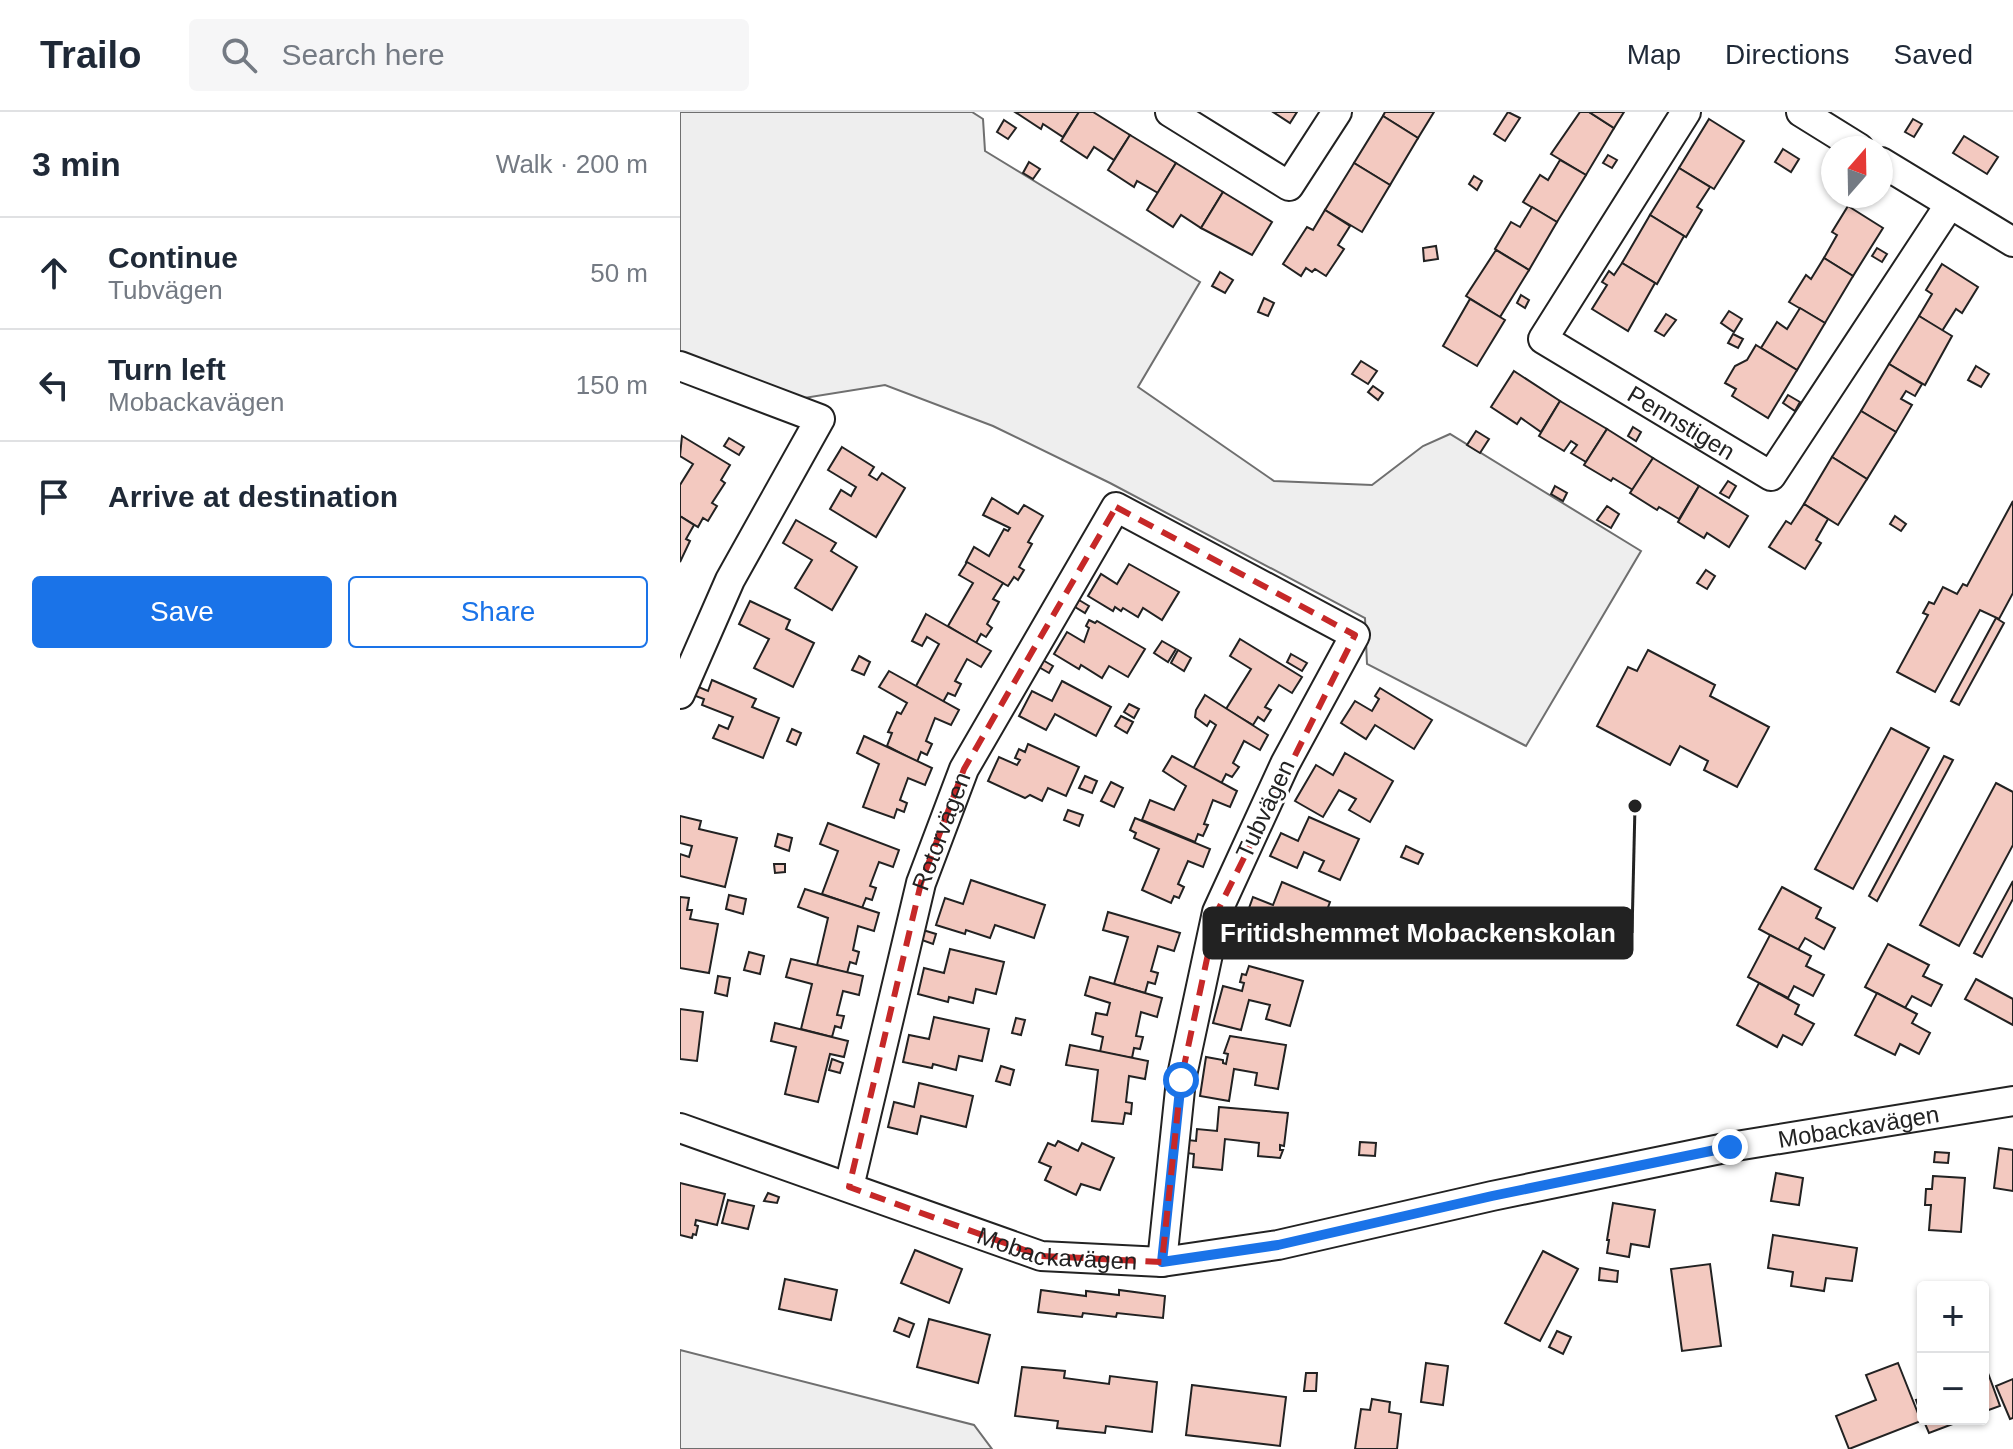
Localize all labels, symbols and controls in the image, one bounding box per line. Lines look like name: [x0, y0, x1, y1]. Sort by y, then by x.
search box: [189, 19, 749, 91]
icon: search: [217, 33, 261, 77]
text: Trailo: [40, 34, 141, 76]
text: Search here: [281, 38, 445, 71]
text: Map: [1627, 39, 1681, 70]
text: Directions: [1725, 39, 1850, 70]
text: Saved: [1894, 39, 1973, 70]
north arrow: [1821, 136, 1893, 208]
text: 3 min: [32, 145, 121, 183]
text: Walk · 200 m: [496, 149, 648, 179]
text: Continue: [108, 241, 238, 274]
icon: ahead: [32, 251, 76, 295]
text: 50 m: [590, 258, 648, 288]
text: Tubvägen: [108, 275, 223, 305]
text: Turn left: [108, 353, 226, 386]
icon: left: [32, 363, 76, 407]
text: 150 m: [576, 370, 648, 400]
street label: Pennstigen: [1623, 380, 1740, 465]
text: Mobackavägen: [108, 387, 284, 417]
icon: arrive: [32, 475, 76, 519]
text: Arrive at destination: [108, 480, 398, 513]
button: Save: [32, 576, 332, 648]
button: Share: [348, 576, 648, 648]
street label: Tubvägen: [1230, 755, 1300, 863]
street label: Rotorvägen: [906, 768, 975, 894]
callout: Fritidshemmet Mobackenskolan: [1204, 908, 1632, 958]
text: Fritidshemmet Mobackenskolan: [1220, 918, 1616, 948]
route start: [1163, 1062, 1199, 1098]
street label: Mobackavägen: [1776, 1100, 1941, 1153]
route end: [1712, 1129, 1748, 1165]
street label: Mobackavägen: [974, 1221, 1138, 1274]
map controls: [1917, 1281, 1989, 1425]
button: +: [1917, 1281, 1989, 1353]
button: −: [1917, 1353, 1989, 1425]

